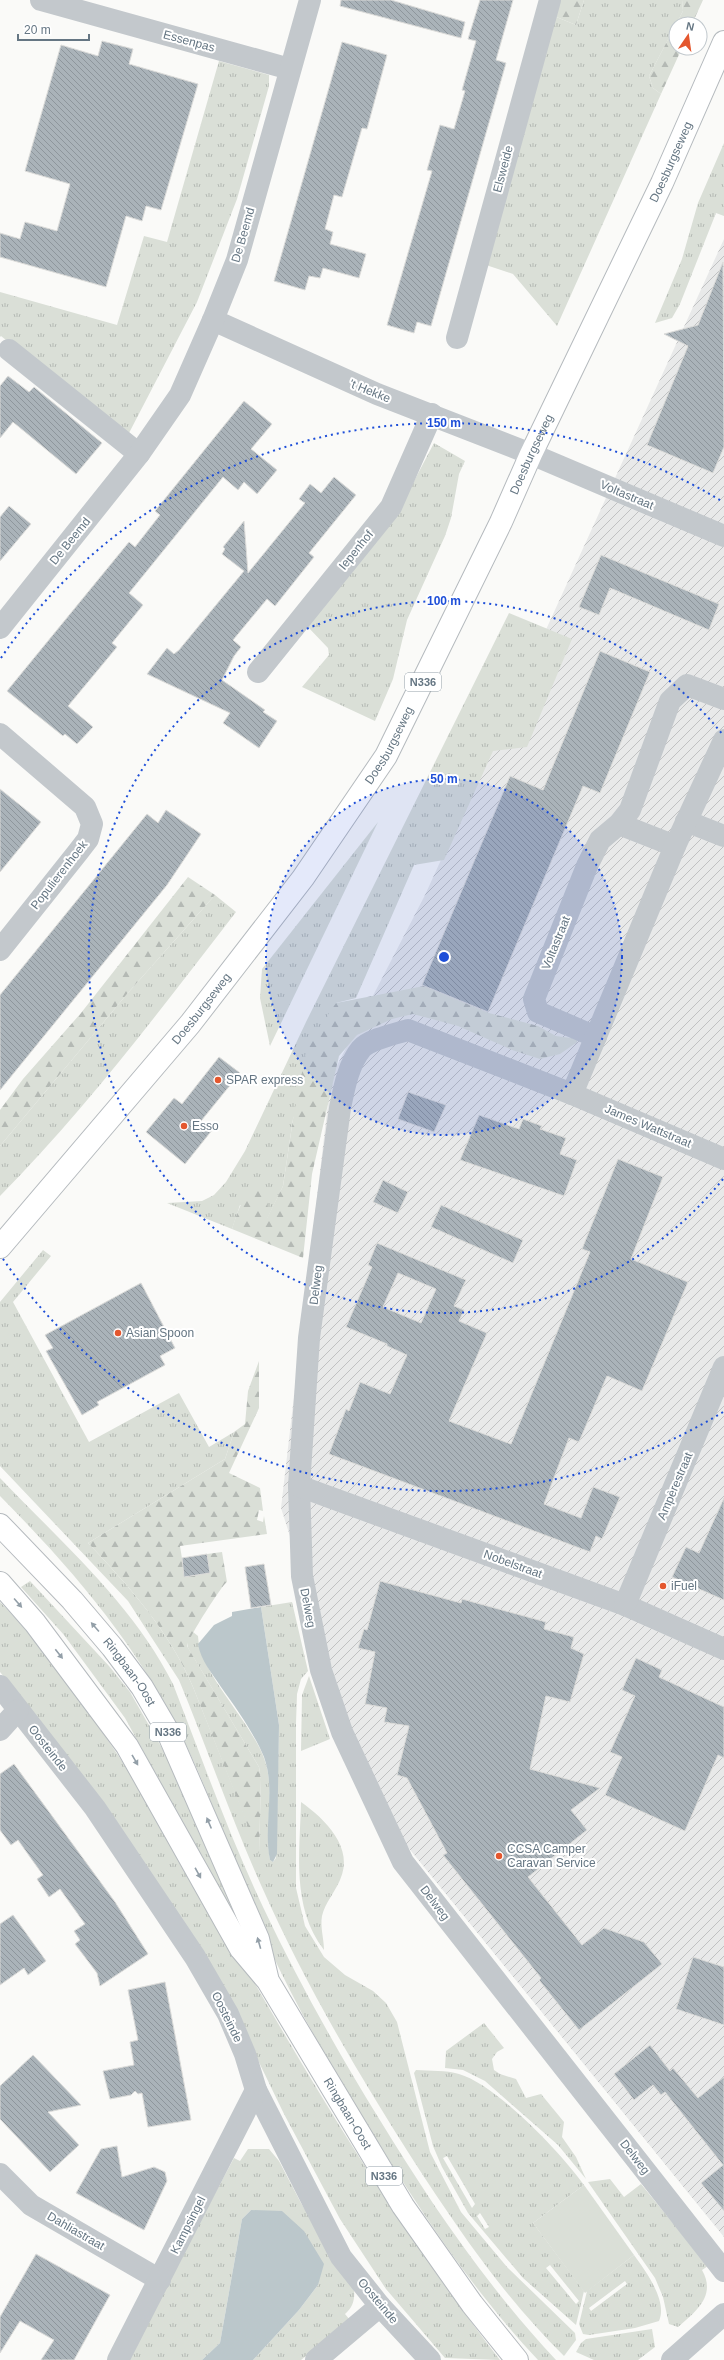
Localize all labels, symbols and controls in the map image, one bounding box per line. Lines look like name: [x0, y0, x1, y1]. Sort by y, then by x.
scale bar: [18, 16, 89, 42]
north arrow: [668, 16, 708, 56]
text: N: [685, 20, 696, 33]
text: 20 m: [24, 23, 51, 37]
street label: Essenpas: [162, 27, 216, 55]
street label: Doesburgseweg: [647, 120, 695, 205]
street label: Elsweide: [490, 144, 516, 194]
street label: De Beemd: [228, 206, 258, 264]
street label: 't Hekke: [347, 376, 393, 406]
street label: Doesburgseweg: [507, 412, 556, 497]
text: 150 m: [427, 416, 461, 430]
street label: Voltastraat: [598, 477, 656, 513]
street label: De Beemd: [47, 515, 93, 567]
street label: Iepenhof: [336, 527, 377, 573]
text: 100 m: [427, 594, 461, 608]
road number: N336: [405, 673, 441, 691]
street label: Doesburgseweg: [362, 704, 416, 787]
text: 50 m: [430, 772, 458, 786]
street label: Populierenhoek: [28, 837, 91, 912]
street label: Voltastraat: [539, 913, 573, 972]
centre of rings: [437, 950, 451, 964]
street label: Doesburgseweg: [169, 970, 234, 1047]
place label: SPAR express: [226, 1073, 303, 1087]
marker: SPAR express: [213, 1075, 223, 1085]
street label: James Wattstraat: [602, 1101, 694, 1151]
place label: Esso: [192, 1119, 219, 1133]
marker: Esso: [179, 1121, 189, 1131]
street label: Delweg: [307, 1264, 325, 1306]
place label: Asian Spoon: [126, 1326, 194, 1340]
marker: Asian Spoon: [113, 1328, 123, 1338]
street label: Ampèrestraat: [654, 1450, 696, 1522]
street label: Nobelstraat: [482, 1547, 545, 1581]
place label: iFuel: [671, 1579, 697, 1593]
marker: iFuel: [658, 1581, 668, 1591]
street label: Delweg: [297, 1587, 319, 1629]
one-way arrow: [13, 1598, 22, 1608]
one-way arrow: [90, 1622, 100, 1632]
street label: Ringbaan-Oost: [100, 1635, 159, 1709]
one-way arrow: [55, 1649, 63, 1660]
street label: Oosteinde: [26, 1722, 71, 1774]
road number: N336: [150, 1723, 186, 1741]
one-way arrow: [132, 1754, 139, 1766]
one-way arrow: [205, 1816, 211, 1828]
place label: CCSA Camper Caravan Service: [507, 1842, 596, 1870]
marker: CCSA Camper Caravan Service: [494, 1851, 504, 1861]
one-way arrow: [195, 1867, 202, 1879]
street label: Delweg: [417, 1883, 453, 1923]
one-way arrow: [256, 1936, 262, 1948]
street label: Oosteinde: [209, 1989, 245, 2045]
street label: Ringbaan-Oost: [321, 2075, 375, 2152]
street label: Delweg: [617, 2137, 653, 2177]
road number: N336: [366, 2167, 402, 2185]
street label: Kampsingel: [168, 2194, 208, 2256]
street label: Dahliastraat: [45, 2209, 108, 2253]
street label: Oosteinde: [355, 2276, 401, 2327]

